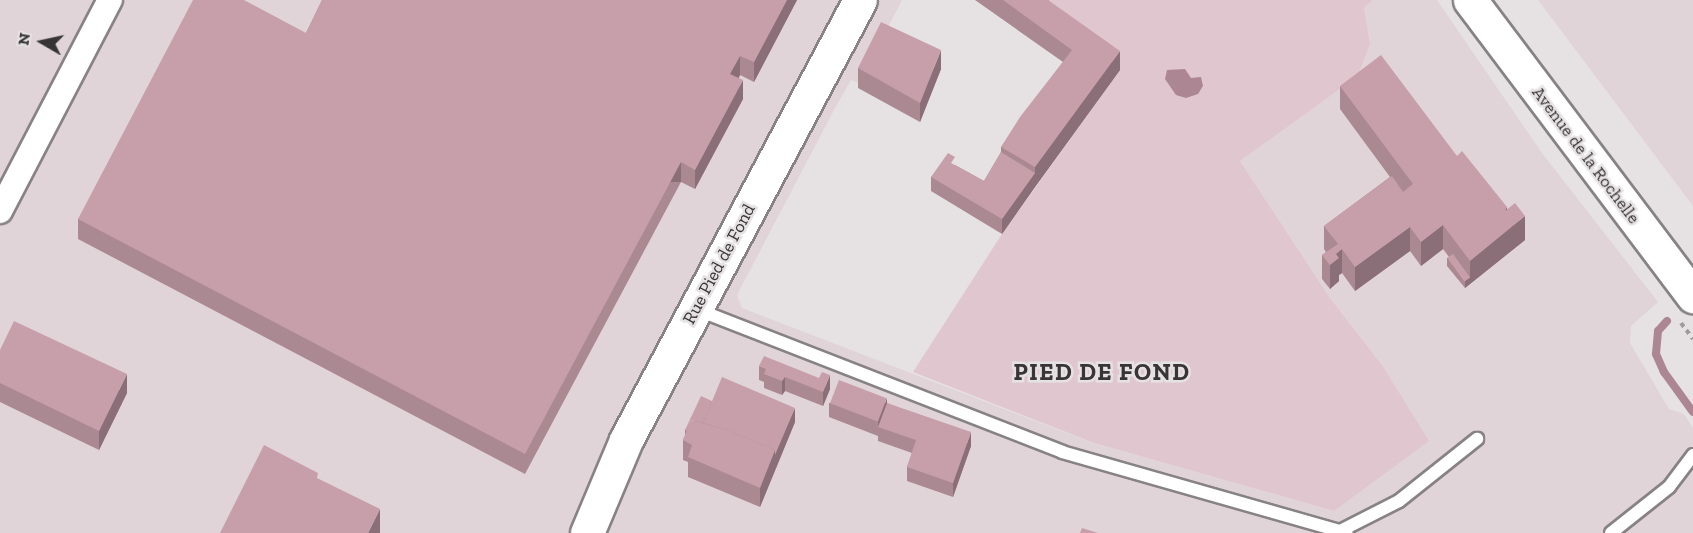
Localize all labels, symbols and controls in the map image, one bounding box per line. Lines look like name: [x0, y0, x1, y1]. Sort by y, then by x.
north arrow: [12, 12, 72, 72]
text: N: [13, 32, 34, 47]
street label: Avenue de la Rochelle: [1527, 82, 1645, 228]
street label: Rue Pied de Fond: [678, 200, 760, 328]
district label: PIED DE FOND: [1014, 358, 1190, 386]

